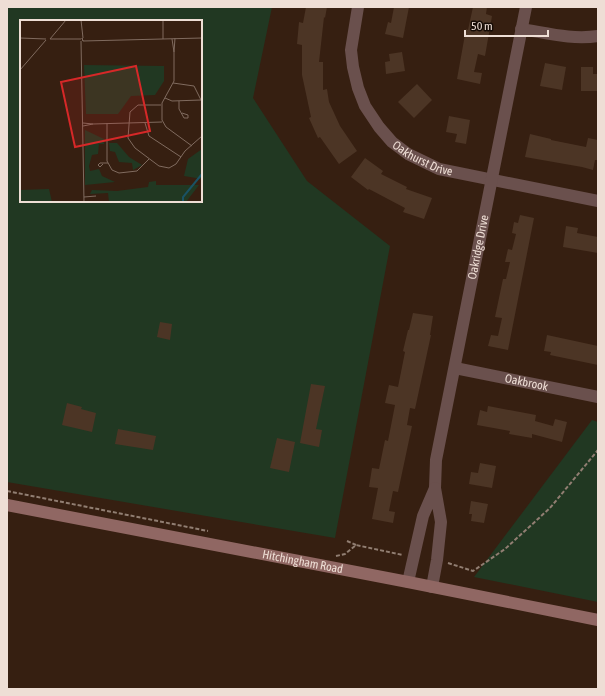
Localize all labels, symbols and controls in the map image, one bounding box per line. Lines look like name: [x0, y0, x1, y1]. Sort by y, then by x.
scale bar: [465, 12, 548, 38]
text: 50 m: [471, 19, 493, 33]
inset map: [20, 20, 202, 202]
street label: Oakhurst Drive: [390, 138, 454, 179]
street label: Oakridge Drive: [465, 214, 492, 281]
street label: Oakbrook: [504, 371, 550, 394]
street label: Hitchingham Road: [261, 547, 344, 576]

